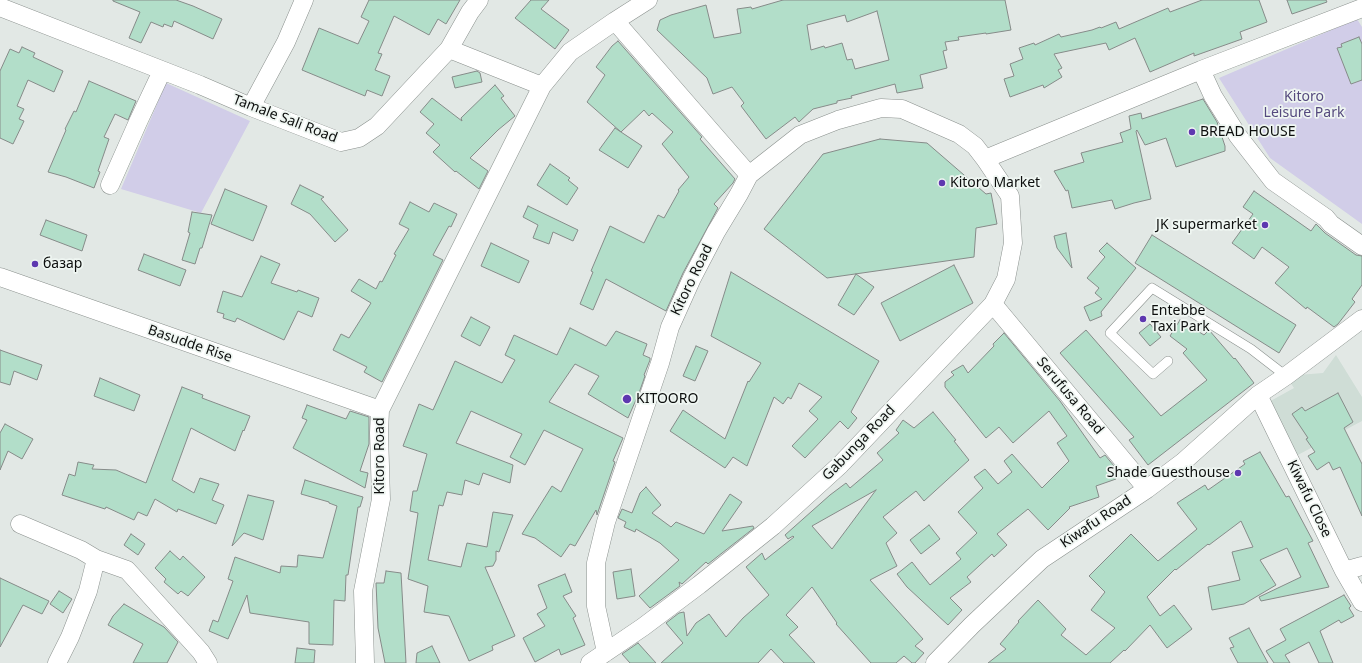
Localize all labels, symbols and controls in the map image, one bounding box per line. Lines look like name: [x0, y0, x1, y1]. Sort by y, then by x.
park label: Kitoro Leisure Park: [1264, 89, 1344, 122]
street label: Tamale Sali Road: [230, 91, 340, 147]
place label: BREAD HOUSE: [1200, 124, 1295, 140]
marker: BREAD HOUSE: [1187, 127, 1197, 137]
place label: Kitoro Market: [950, 175, 1040, 191]
marker: Kitoro Market: [937, 178, 947, 188]
place label: JK supermarket: [1156, 217, 1257, 233]
marker: JK supermarket: [1260, 220, 1270, 230]
street label: Kitoro Road: [668, 242, 716, 318]
place label: базар: [43, 256, 82, 272]
marker: базар: [30, 259, 40, 269]
place label: Entebbe Taxi Park: [1151, 303, 1210, 336]
marker: Entebbe Taxi Park: [1138, 314, 1148, 324]
street label: Basudde Rise: [146, 322, 234, 366]
street label: Serufusa Road: [1033, 354, 1107, 438]
place label: KITOORO: [636, 391, 698, 407]
marker: KITOORO: [621, 393, 633, 405]
street label: Gabunga Road: [819, 402, 899, 484]
street label: Kitoro Road: [372, 417, 388, 495]
street label: Kiwafu Close: [1283, 458, 1335, 540]
place label: Shade Guesthouse: [1107, 465, 1230, 481]
marker: Shade Guesthouse: [1233, 468, 1243, 478]
street label: Kiwafu Road: [1057, 492, 1135, 552]

